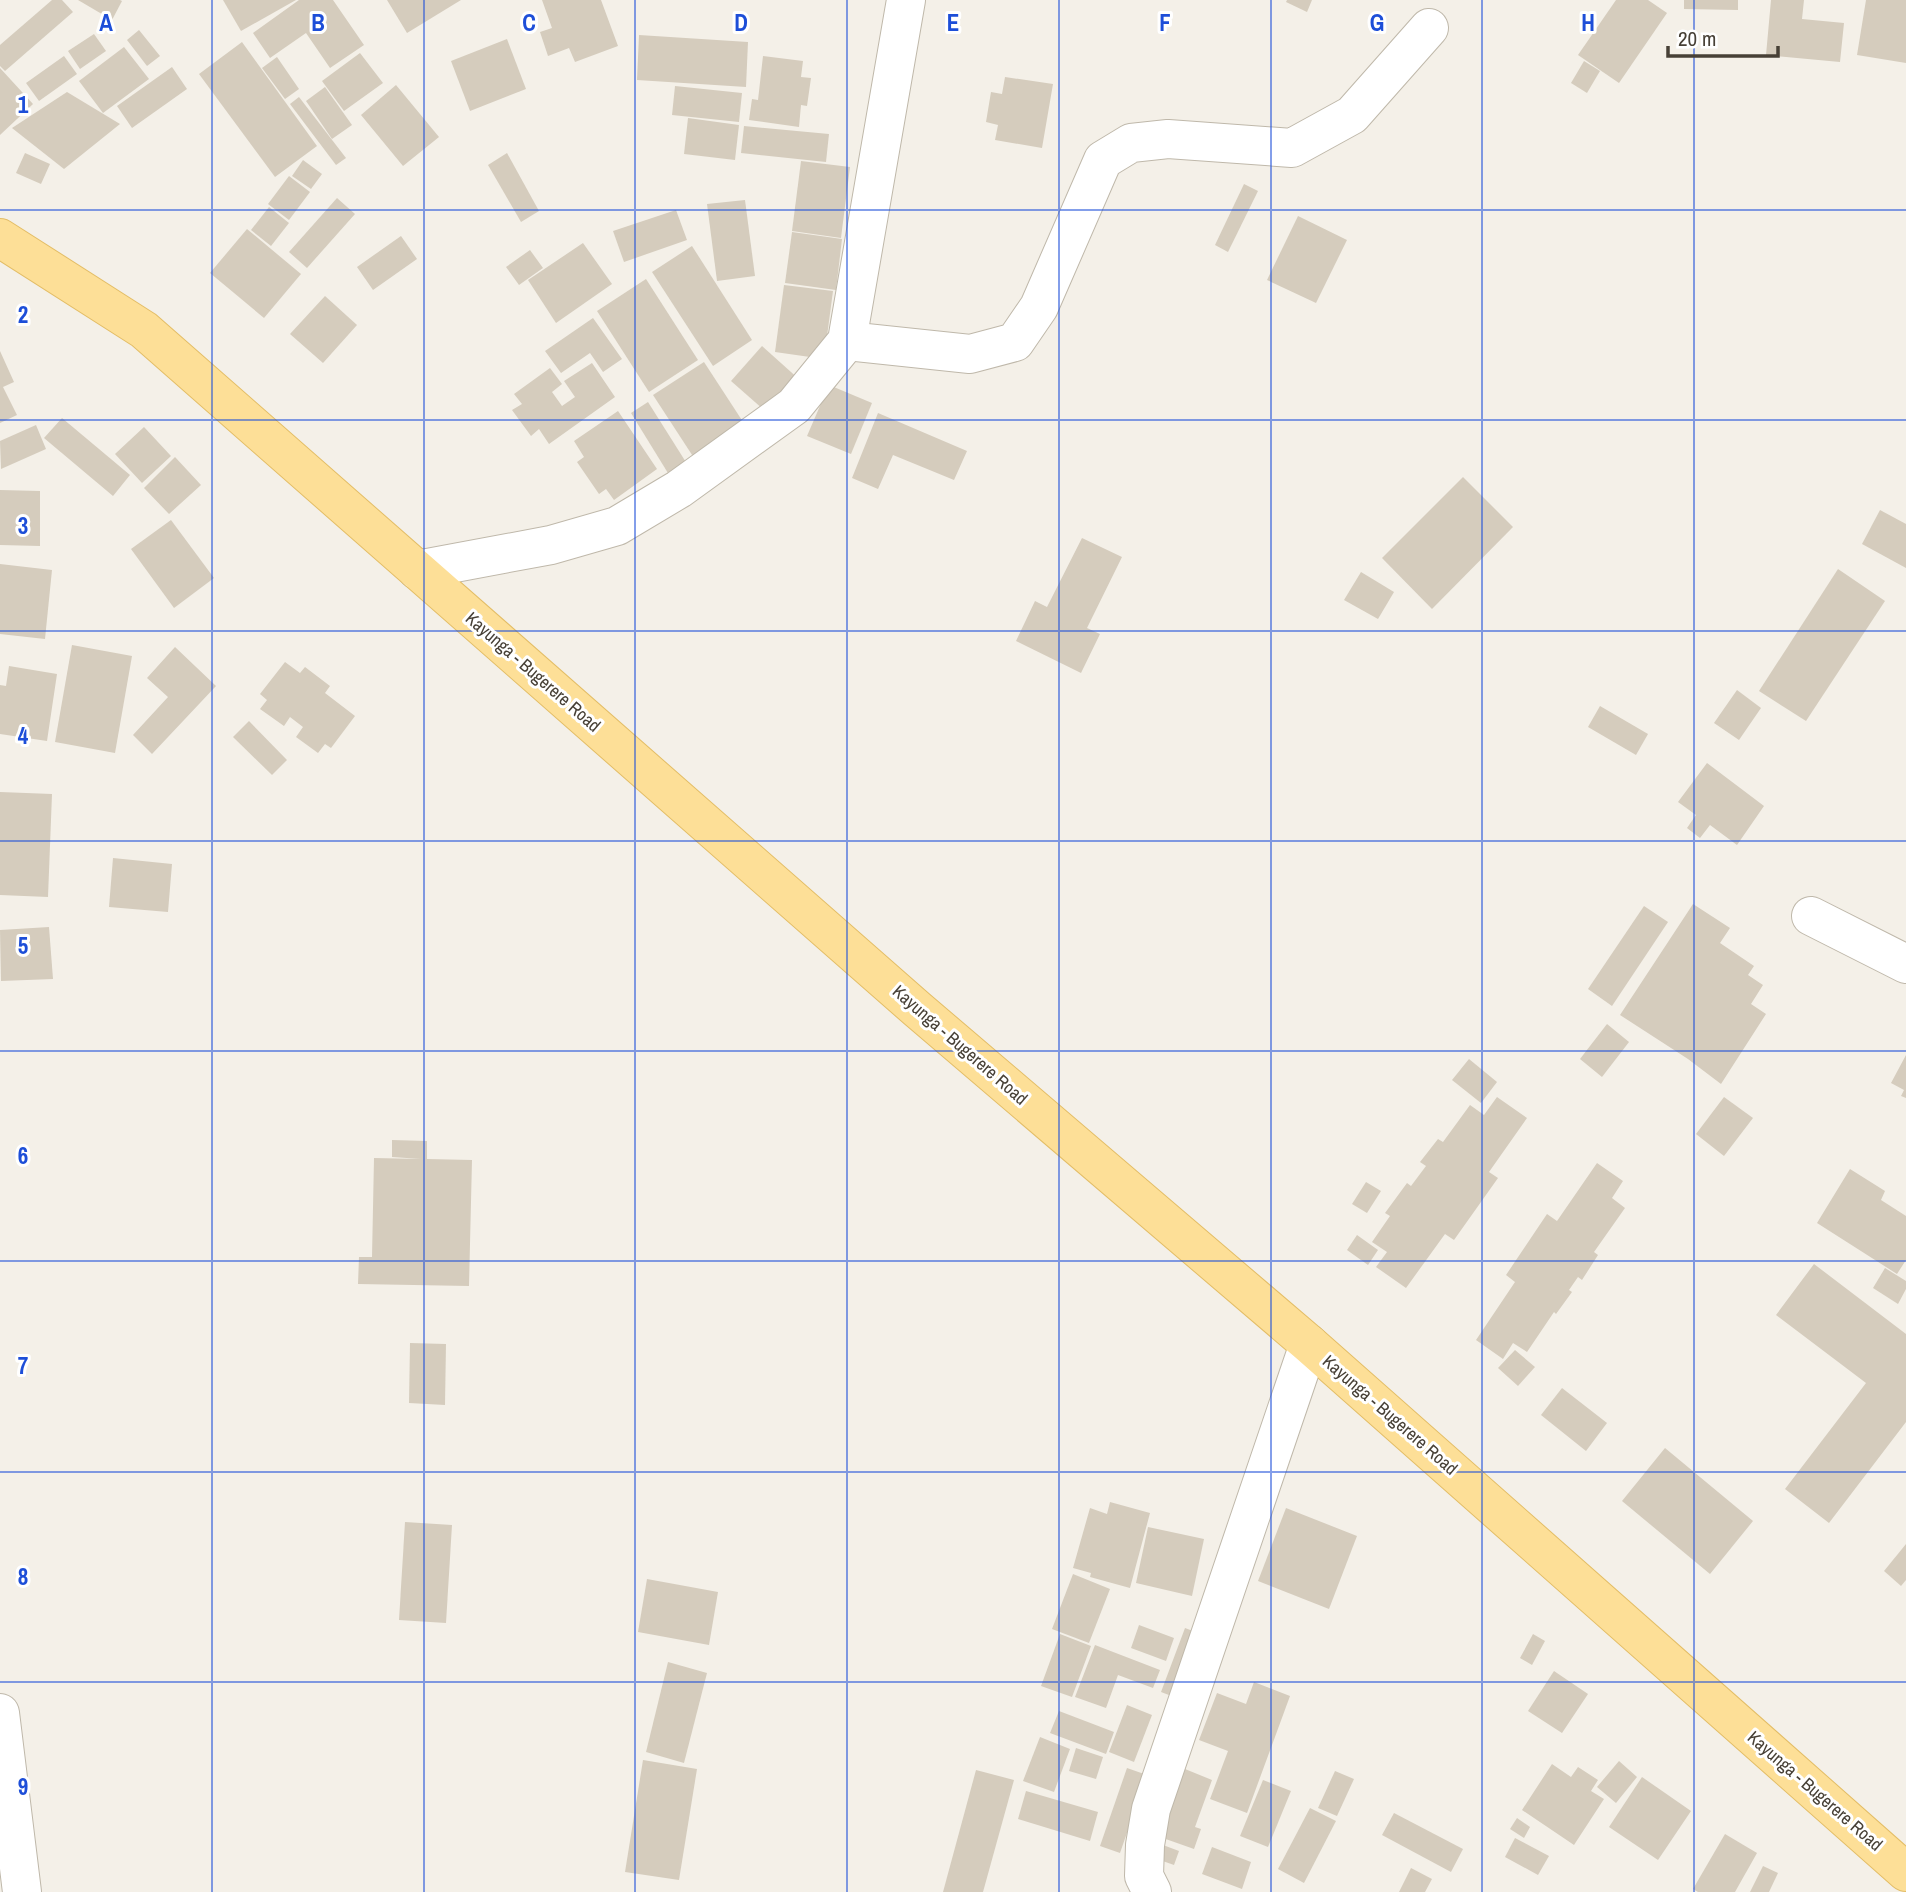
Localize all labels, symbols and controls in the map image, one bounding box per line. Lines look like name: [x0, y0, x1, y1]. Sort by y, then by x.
text: A: [99, 7, 113, 38]
text: B: [311, 7, 325, 38]
text: C: [522, 7, 536, 38]
text: D: [734, 7, 748, 38]
text: E: [947, 7, 959, 38]
text: F: [1159, 7, 1171, 38]
text: G: [1370, 7, 1384, 38]
text: H: [1581, 7, 1595, 38]
scale bar: [1668, 14, 1778, 58]
text: 20 m: [1678, 24, 1716, 53]
text: 1: [18, 89, 29, 120]
text: 2: [18, 299, 28, 330]
text: 3: [18, 510, 28, 541]
street label: Kayunga - Bugerere Road: [460, 606, 606, 737]
text: 4: [18, 720, 29, 751]
text: 5: [18, 930, 28, 961]
street label: Kayunga - Bugerere Road: [887, 979, 1033, 1110]
text: 6: [18, 1140, 28, 1171]
street label: Kayunga - Bugerere Road: [1317, 1349, 1463, 1480]
text: 7: [18, 1350, 28, 1381]
text: 8: [18, 1561, 28, 1592]
street label: Kayunga - Bugerere Road: [1742, 1725, 1888, 1856]
text: 9: [18, 1771, 28, 1802]

